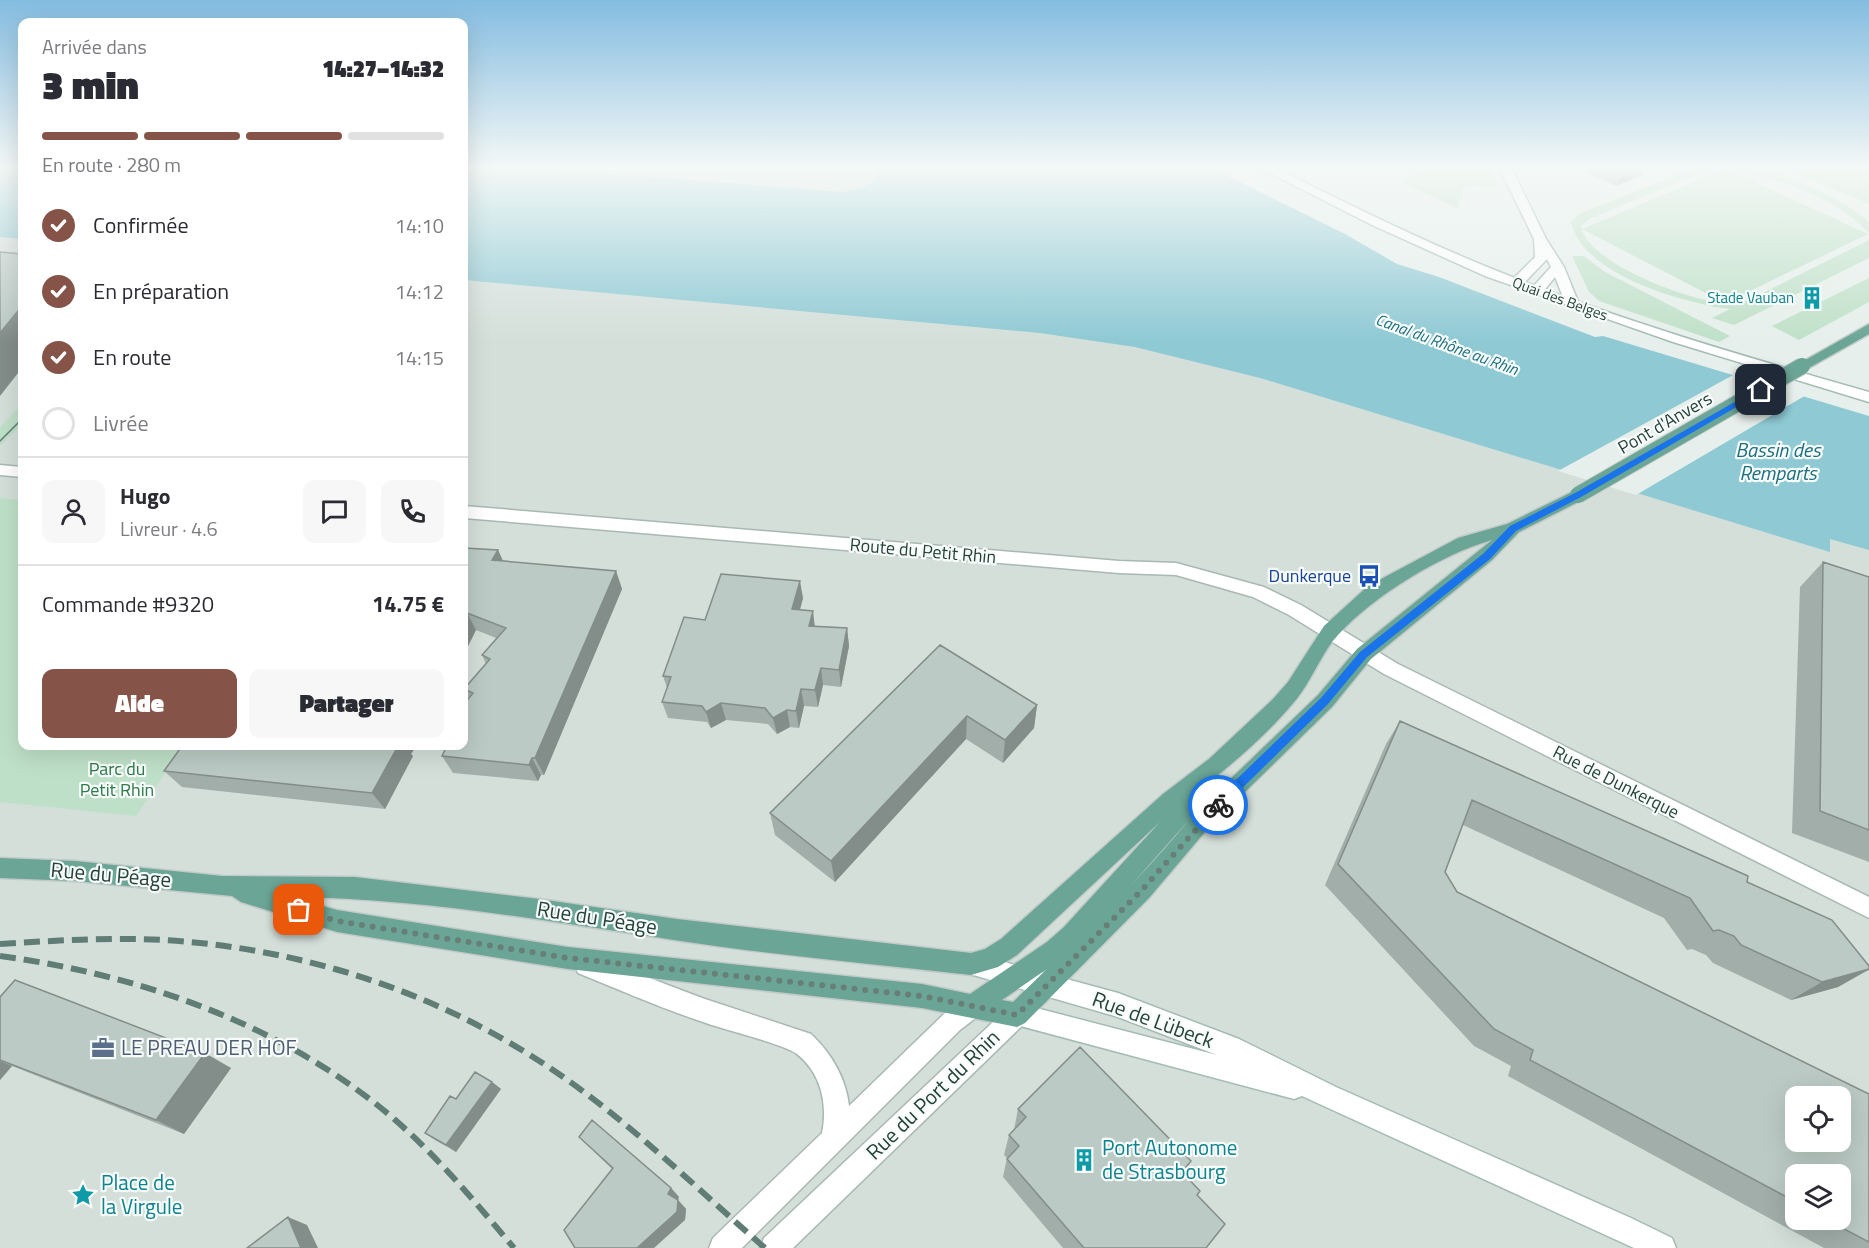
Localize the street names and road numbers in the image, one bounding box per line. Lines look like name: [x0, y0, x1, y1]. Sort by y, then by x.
street label: Quai des Belges: [1509, 271, 1611, 326]
street label: Pont d'Anvers: [1613, 385, 1717, 461]
street label: Route du Petit Rhin: [849, 531, 997, 570]
street label: Rue de Dunkerque: [1548, 738, 1684, 825]
street label: Rue du Péage: [49, 853, 173, 895]
street label: Rue du Péage: [535, 892, 659, 942]
street label: Rue de Lübeck: [1088, 982, 1219, 1056]
street label: Rue du Port du Rhin: [858, 1022, 1007, 1167]

